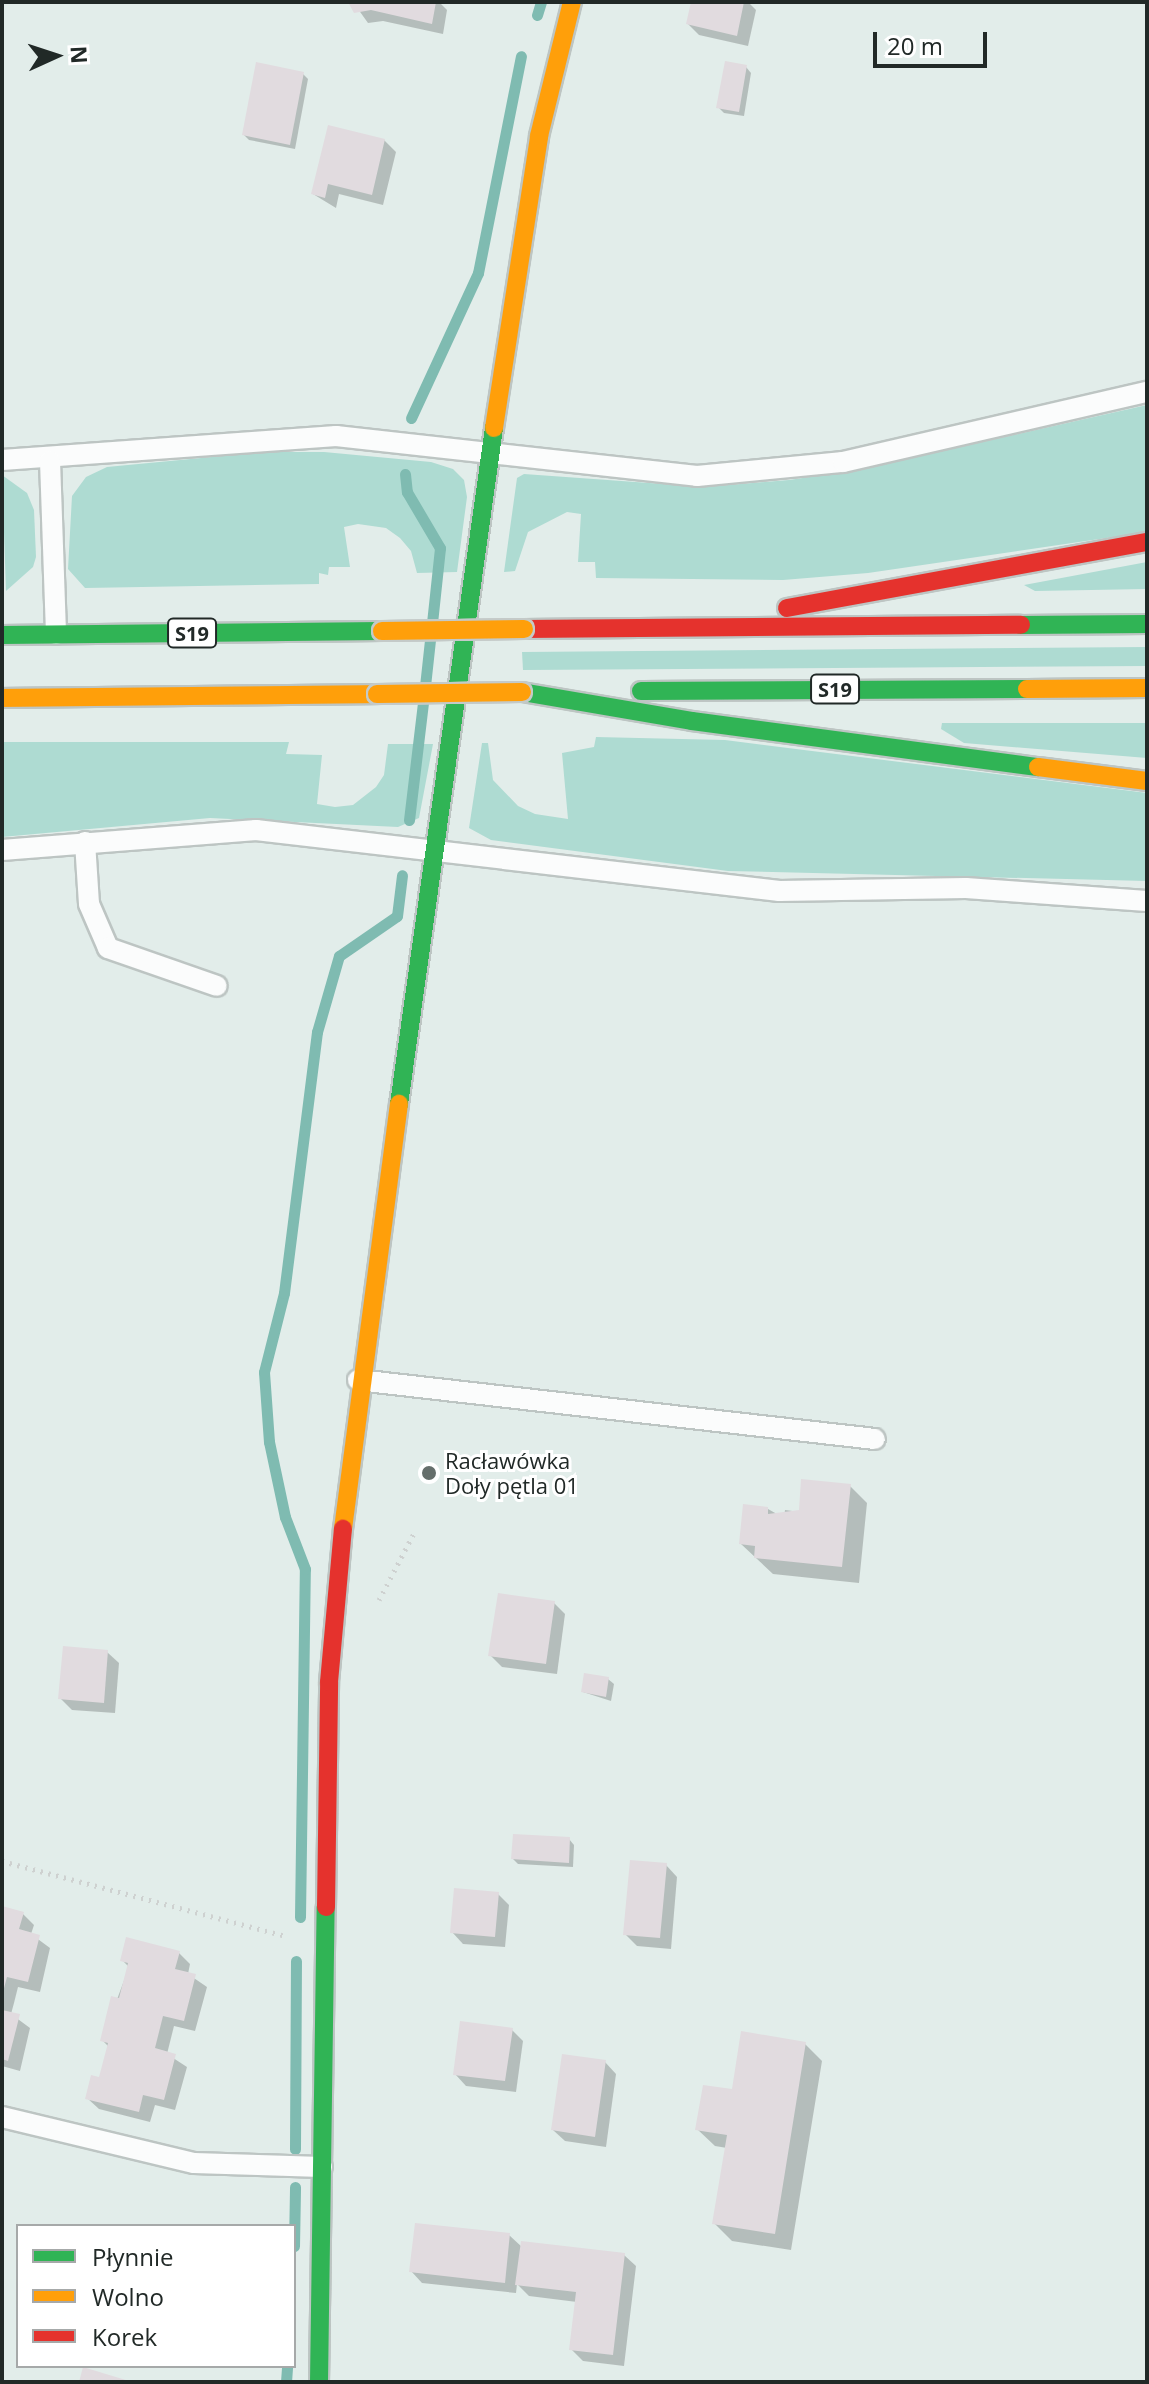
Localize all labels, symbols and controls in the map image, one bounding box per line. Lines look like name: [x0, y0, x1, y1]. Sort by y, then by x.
north arrow: [16, 16, 96, 96]
scale bar: [877, 16, 991, 66]
text: 20 m: [887, 29, 943, 62]
text: N: [65, 45, 95, 64]
road number: S19: [166, 617, 218, 649]
road number: S19: [809, 673, 861, 705]
place label: Racławówka Doły pętla 01: [445, 1447, 579, 1498]
marker: Racławówka Doły pętla 01: [420, 1464, 438, 1482]
legend: [16, 2224, 296, 2368]
text: Płynnie: [92, 2240, 174, 2273]
text: Wolno: [92, 2280, 164, 2313]
text: Korek: [92, 2320, 157, 2353]

